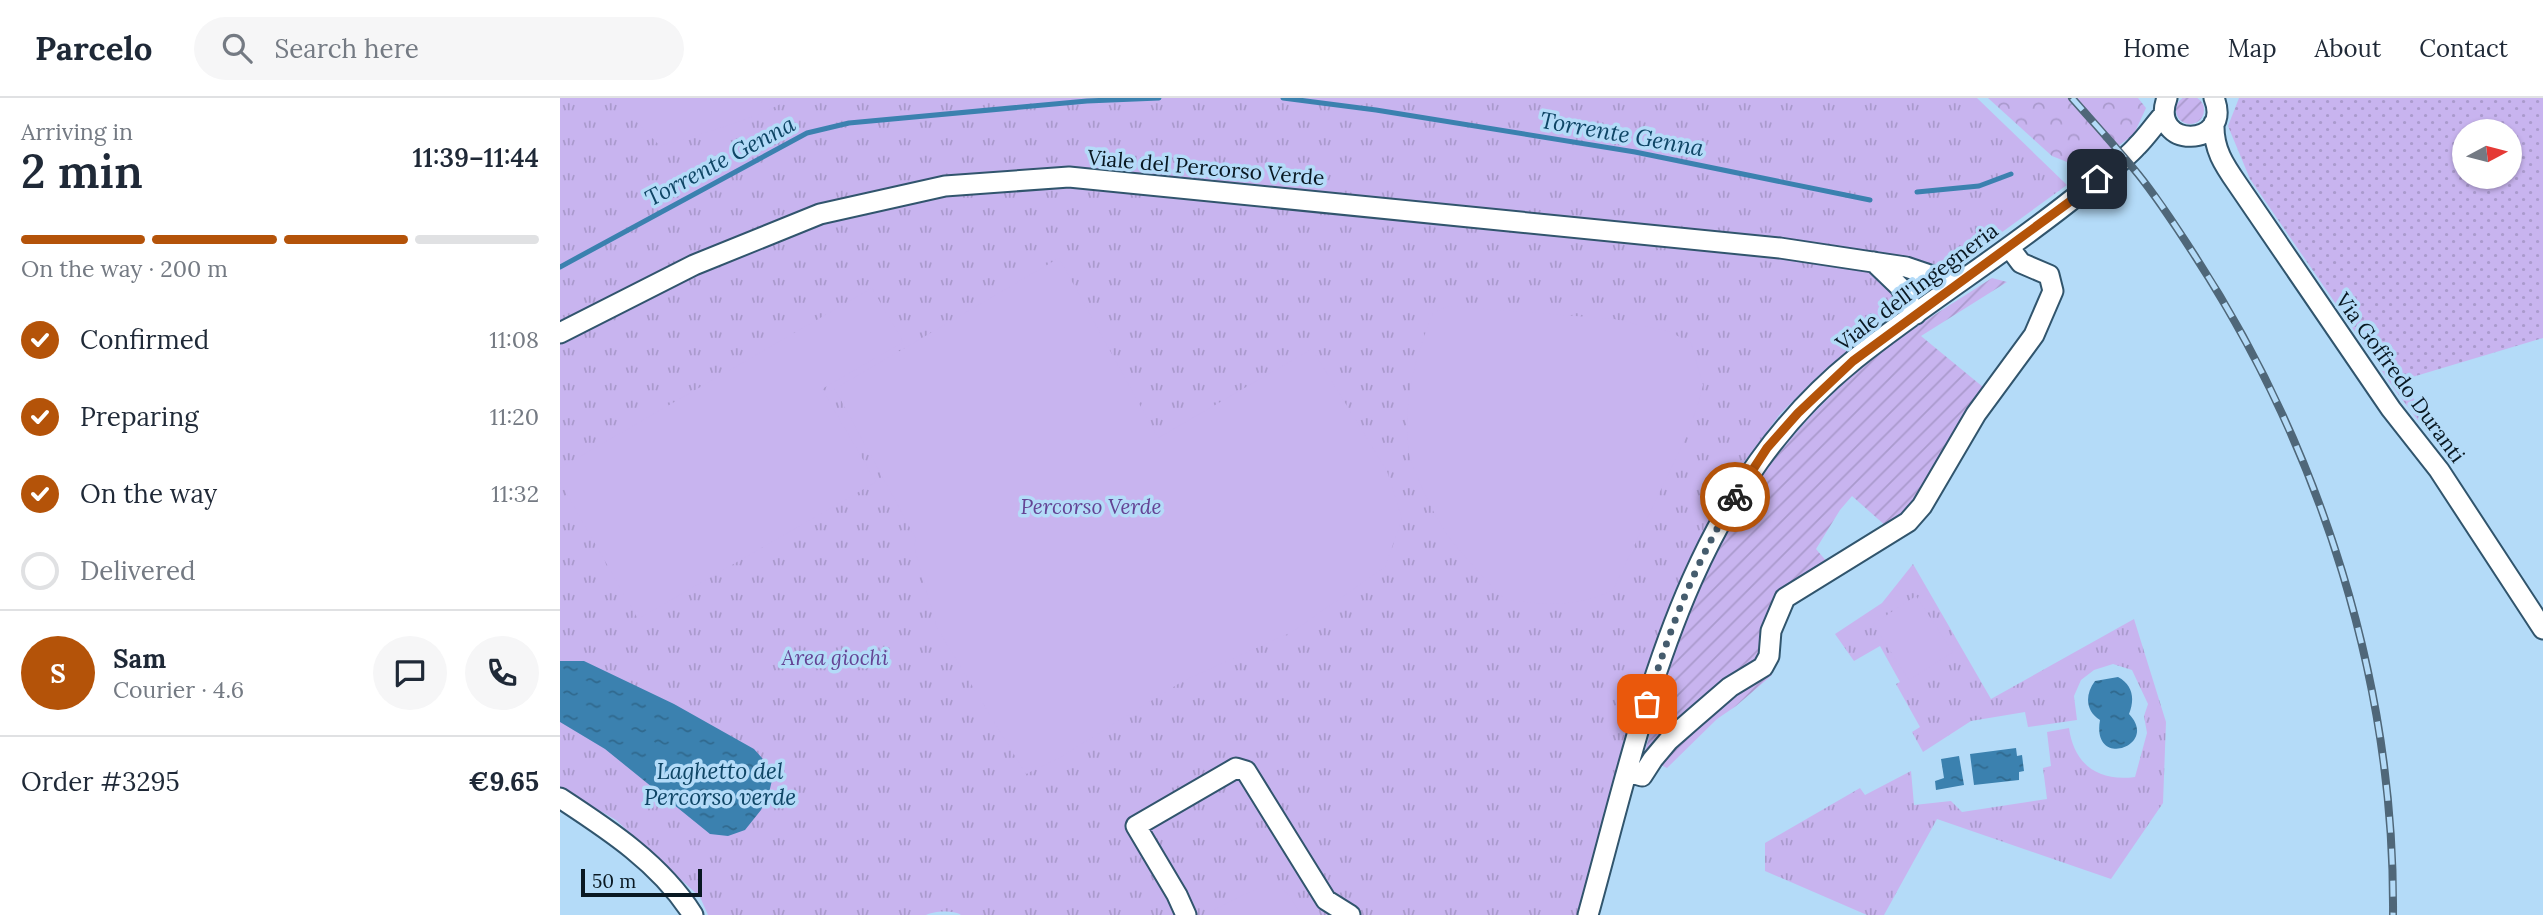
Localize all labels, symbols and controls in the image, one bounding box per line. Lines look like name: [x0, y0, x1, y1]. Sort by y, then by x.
search box: [194, 17, 684, 80]
text: Parcelo: [35, 27, 152, 69]
icon: search: [218, 29, 256, 67]
text: Search here: [274, 32, 419, 65]
text: Home: [2123, 33, 2190, 64]
text: Map: [2228, 33, 2277, 64]
text: About: [2315, 33, 2381, 64]
text: Contact: [2419, 33, 2508, 64]
water label: Torrente Genna: [1538, 105, 1707, 162]
water label: Torrente Genna: [640, 109, 800, 212]
text: Arriving in: [21, 117, 133, 146]
north arrow: [2452, 119, 2522, 189]
map controls: [2452, 119, 2522, 189]
text: 11:39–11:44: [413, 141, 539, 174]
text: 2 min: [21, 142, 143, 201]
street label: Viale del Percorso Verde: [1085, 144, 1326, 191]
pin: [2067, 149, 2127, 209]
icon: home: [2078, 160, 2116, 198]
street label: Viale dell'Ingegneria: [1829, 217, 2003, 357]
text: On the way · 200 m: [21, 254, 228, 283]
street label: Via Goffredo Duranti: [2329, 287, 2471, 468]
icon: check: [21, 321, 59, 359]
text: Confirmed: [80, 323, 209, 356]
text: 11:08: [489, 325, 539, 354]
icon: check: [21, 398, 59, 436]
text: Preparing: [80, 400, 199, 433]
text: 11:20: [490, 402, 539, 431]
courier: [1700, 462, 1770, 532]
icon: check: [21, 475, 59, 513]
text: On the way: [80, 477, 217, 510]
icon: bike: [1716, 478, 1754, 516]
text: 11:32: [491, 479, 539, 508]
park label: Percorso Verde: [1020, 493, 1162, 520]
text: Delivered: [80, 554, 196, 587]
button: chat: [373, 636, 447, 710]
button: phone: [465, 636, 539, 710]
text: Sam: [113, 642, 166, 675]
park label: Area giochi: [781, 644, 889, 671]
text: S: [50, 657, 66, 690]
pin: [1617, 674, 1677, 734]
text: Courier · 4.6: [113, 675, 244, 704]
icon: bag: [1628, 685, 1666, 723]
water label: Laghetto del Percorso verde: [644, 756, 796, 811]
text: Order #3295: [21, 765, 180, 798]
text: €9.65: [468, 765, 539, 798]
scale bar: [581, 866, 702, 898]
text: 50 m: [592, 869, 636, 893]

